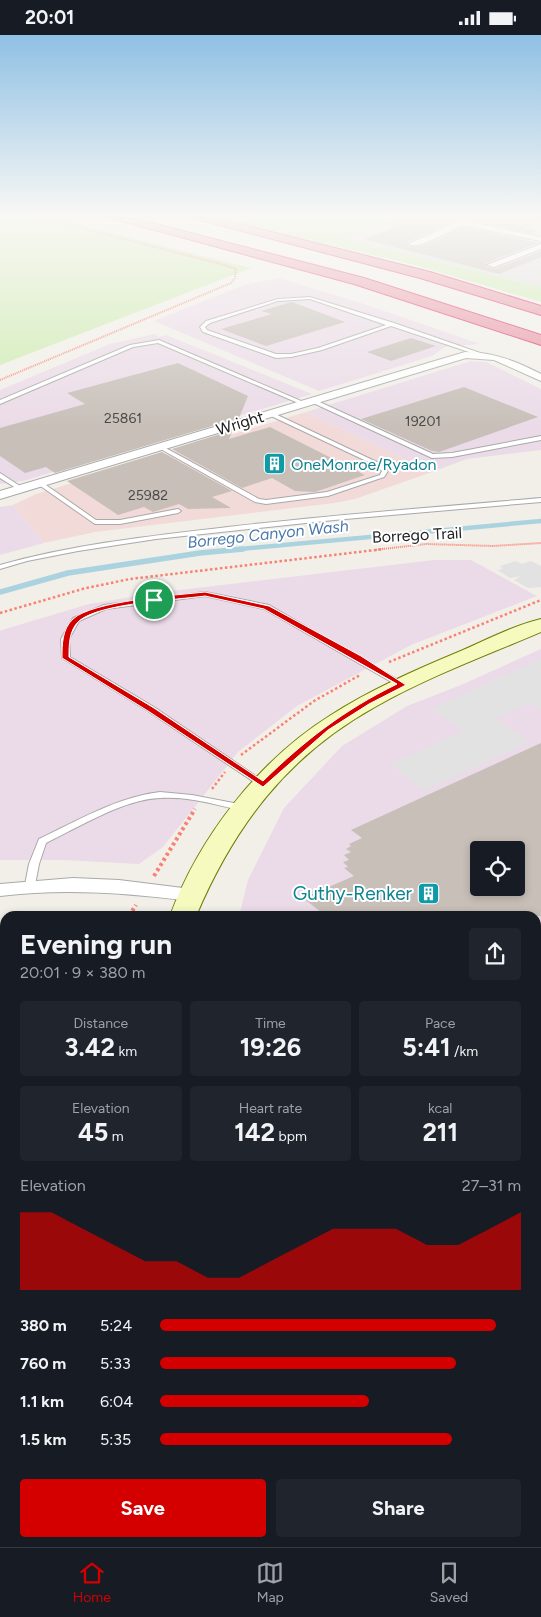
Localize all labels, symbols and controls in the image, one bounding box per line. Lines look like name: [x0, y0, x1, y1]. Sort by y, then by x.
text: 20:01: [25, 6, 74, 29]
street label: Wright: [214, 407, 266, 439]
house number: 25861: [104, 410, 142, 427]
house number: 19201: [405, 413, 441, 430]
building icon: OneMonroe/Ryadon: [263, 452, 287, 476]
place label: OneMonroe/Ryadon: [291, 455, 436, 474]
house number: 25982: [128, 487, 168, 504]
water label: Borrego Canyon Wash: [186, 516, 350, 552]
street label: Borrego Trail: [372, 523, 462, 547]
pin: [133, 579, 175, 621]
icon: arrive: [140, 586, 168, 614]
map controls: [470, 841, 525, 896]
button: locate: [470, 841, 525, 896]
building icon: Guthy-Renker: [416, 881, 440, 905]
place label: Guthy-Renker: [293, 882, 413, 905]
text: Evening run: [20, 927, 172, 961]
button: share: [469, 928, 521, 980]
text: 20:01 · 9 × 380 m: [20, 963, 145, 982]
text: Distance: [73, 1015, 128, 1032]
text: Time: [255, 1015, 286, 1032]
text: Pace: [425, 1015, 455, 1032]
text: 3.42: [65, 1032, 115, 1062]
text: 19:26: [240, 1032, 301, 1062]
text: 5:41: [402, 1032, 451, 1062]
text: km: [115, 1043, 137, 1060]
text: /km: [451, 1043, 478, 1060]
text: Elevation: [72, 1100, 130, 1117]
text: Heart rate: [239, 1100, 302, 1117]
text: kcal: [428, 1100, 452, 1117]
text: 45: [78, 1117, 108, 1147]
text: 142: [234, 1117, 275, 1147]
text: 211: [422, 1117, 458, 1147]
text: m: [108, 1128, 124, 1145]
text: bpm: [275, 1128, 307, 1145]
text: Elevation: [20, 1176, 86, 1195]
text: 27–31 m: [462, 1176, 521, 1195]
text: 380 m: [20, 1316, 67, 1335]
text: 5:24: [100, 1316, 132, 1335]
text: 760 m: [20, 1354, 66, 1373]
text: 5:33: [100, 1354, 131, 1373]
text: 1.1 km: [20, 1392, 64, 1411]
text: 6:04: [100, 1392, 133, 1411]
text: 1.5 km: [20, 1430, 66, 1449]
text: 5:35: [100, 1430, 131, 1449]
button: Save: [20, 1479, 266, 1537]
button: Share: [276, 1479, 521, 1537]
tab: Home: [73, 1559, 111, 1606]
tab: Map: [256, 1559, 284, 1606]
tab: Saved: [430, 1559, 468, 1606]

